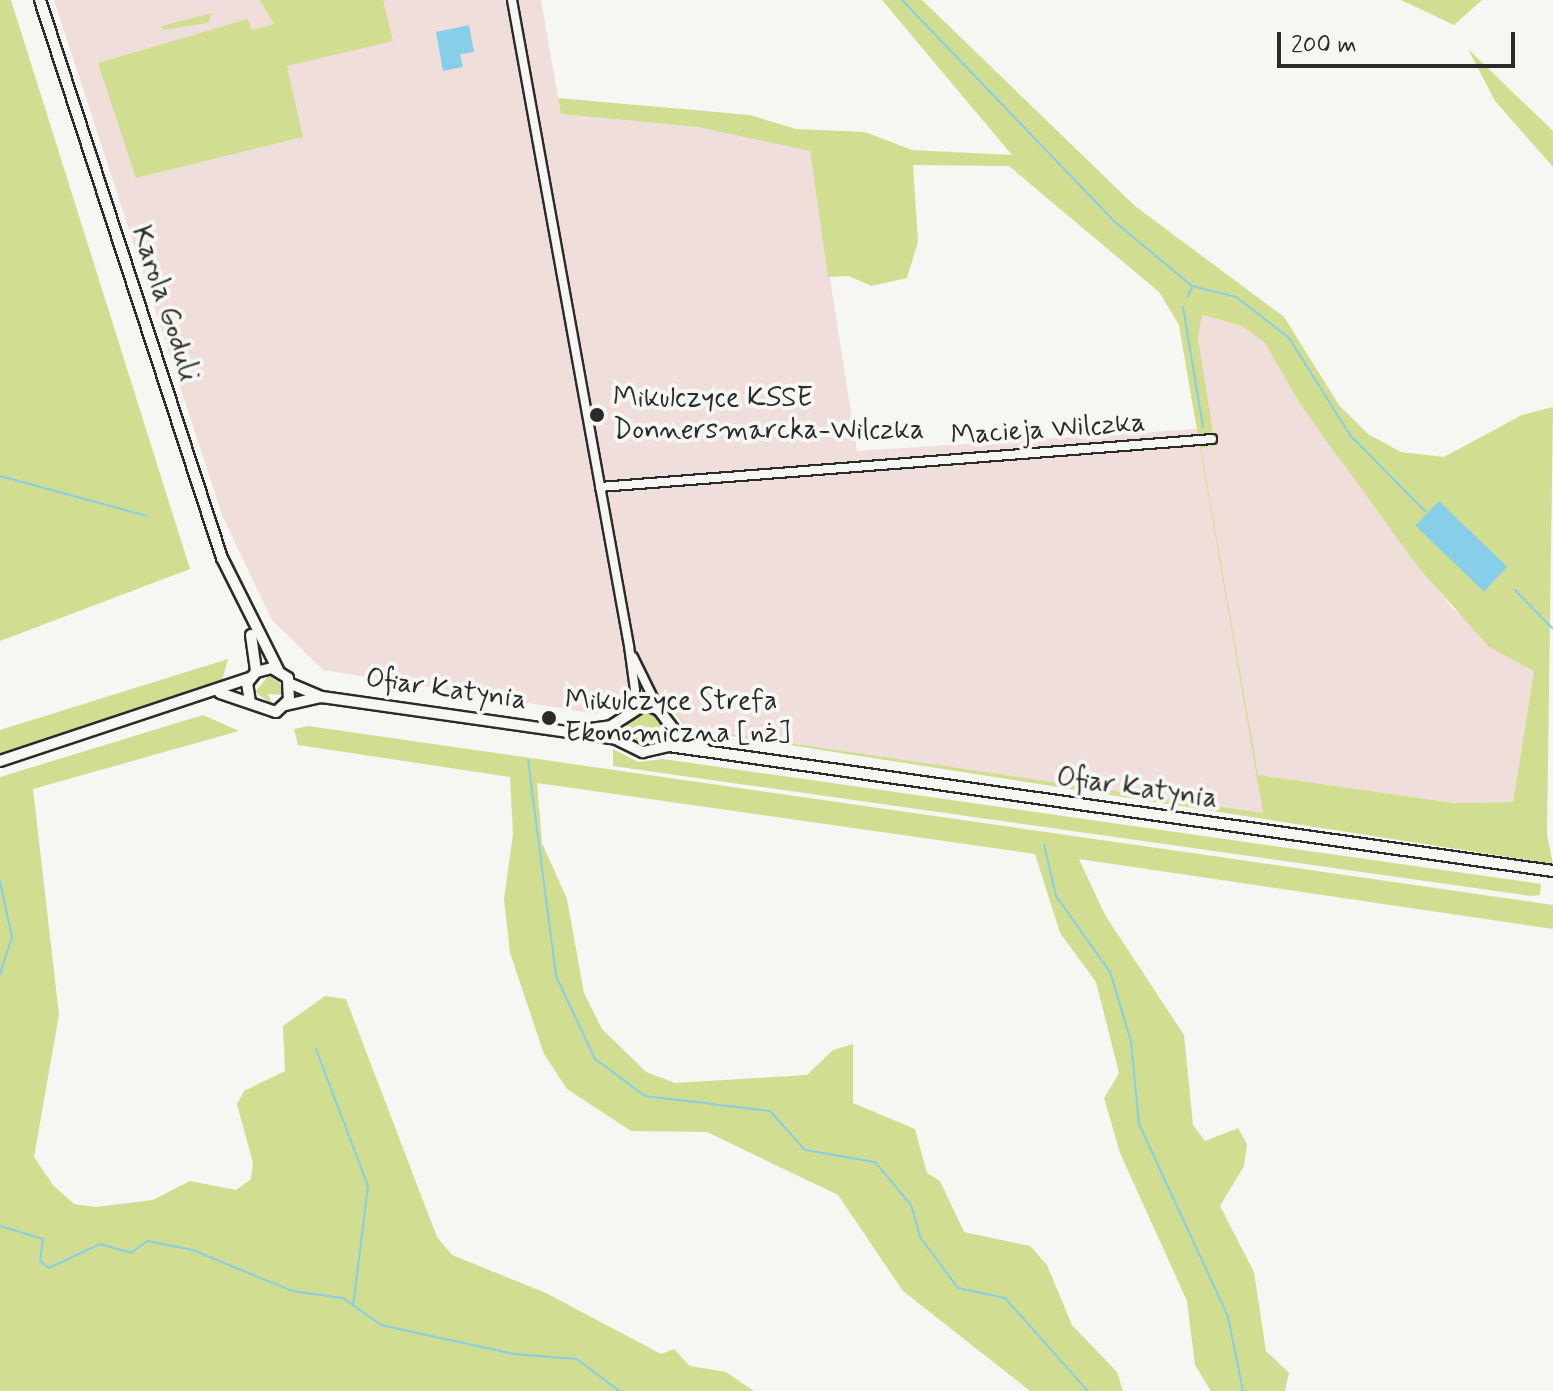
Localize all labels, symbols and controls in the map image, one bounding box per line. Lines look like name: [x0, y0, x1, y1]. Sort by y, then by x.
scale bar: [1281, 16, 1519, 66]
text: 200 m: [1291, 30, 1357, 61]
street label: Karola Goduli: [124, 225, 204, 383]
place label: Mikulczyce KSSE Donnersmarcka-Wilczka: [613, 382, 924, 448]
marker: Mikulczyce KSSE Donnersmarcka-Wilczka: [588, 406, 606, 424]
street label: Macieja Wilczka: [950, 406, 1146, 454]
street label: Ofiar Katynia: [364, 662, 528, 718]
place label: Mikulczyce Strefa Ekonomiczna [nż]: [565, 685, 790, 751]
marker: Mikulczyce Strefa Ekonomiczna [nż]: [540, 709, 558, 727]
street label: Ofiar Katynia: [1055, 761, 1219, 817]

